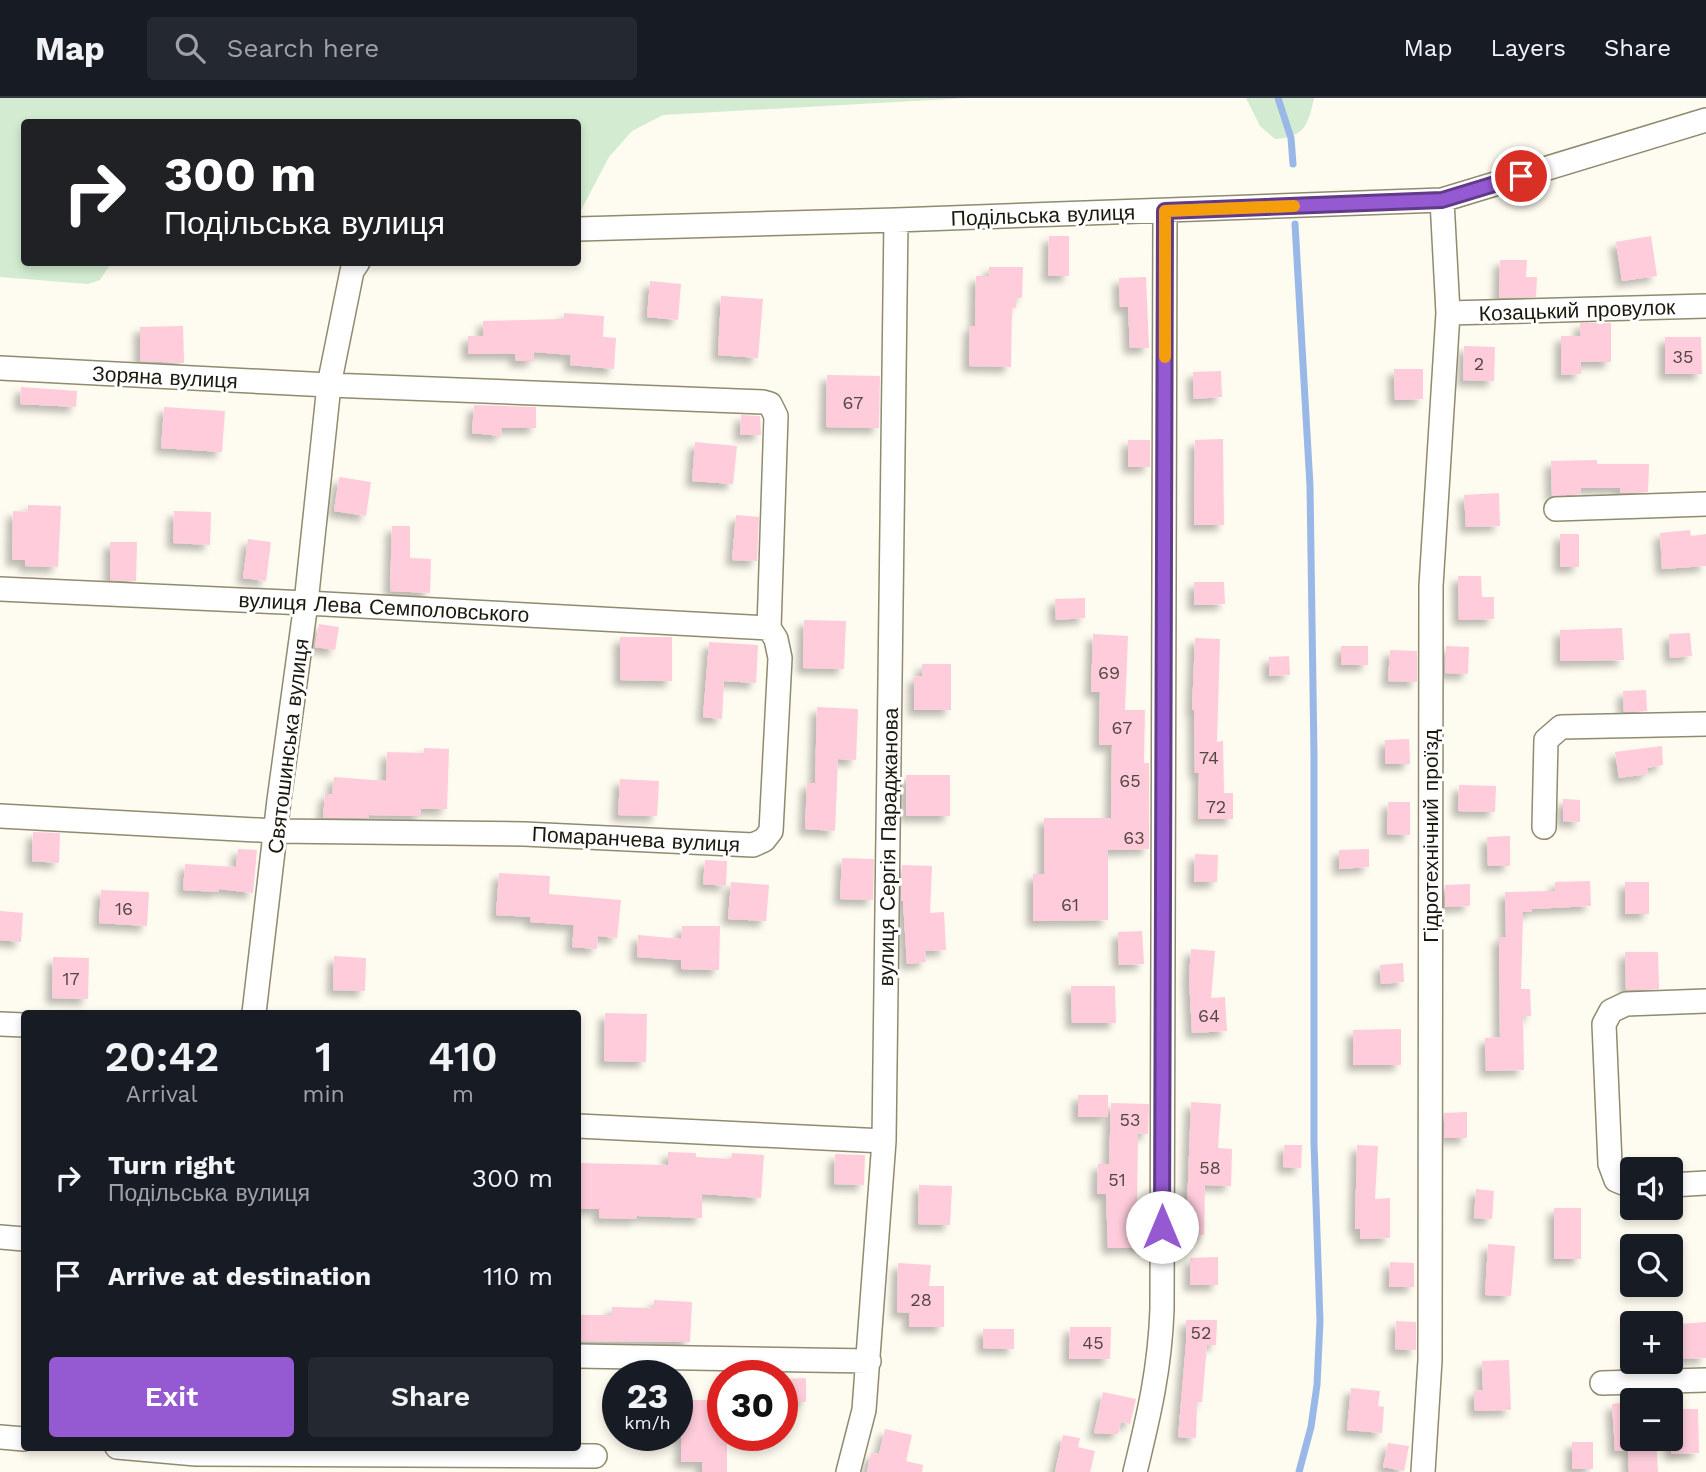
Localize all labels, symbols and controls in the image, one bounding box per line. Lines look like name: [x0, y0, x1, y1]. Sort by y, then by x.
search box: [147, 17, 637, 80]
text: Map: [35, 29, 105, 68]
icon: search: [171, 29, 209, 67]
text: Search here: [227, 33, 379, 63]
text: Map: [1404, 34, 1452, 62]
text: Layers: [1490, 34, 1566, 62]
text: Share: [1604, 34, 1671, 62]
text: 300 m: [164, 145, 316, 203]
pin: [1491, 146, 1551, 206]
icon: right: [49, 147, 140, 238]
icon: arrive: [1502, 157, 1540, 195]
street label: Подільська вулиця: [950, 199, 1136, 231]
text: Подільська вулиця: [164, 204, 445, 242]
street label: Козацький провулок: [1478, 294, 1676, 326]
house number: 35: [1673, 346, 1693, 367]
house number: 2: [1474, 353, 1484, 374]
street label: Зоряна вулиця: [92, 361, 238, 393]
house number: 67: [843, 392, 863, 413]
street label: вулиця Лева Семполовського: [238, 587, 530, 627]
street label: Святошинська вулиця: [262, 637, 314, 855]
house number: 69: [1098, 662, 1120, 683]
street label: вулиця Сергія Параджанова: [873, 707, 903, 987]
house number: 67: [1112, 717, 1132, 738]
street label: Гідротехнічний проїзд: [1418, 729, 1443, 943]
house number: 74: [1199, 747, 1219, 768]
house number: 65: [1119, 770, 1141, 791]
house number: 72: [1206, 796, 1226, 817]
street label: Помаранчева вулиця: [531, 821, 741, 857]
house number: 63: [1123, 827, 1145, 848]
house number: 61: [1061, 894, 1079, 915]
house number: 16: [115, 898, 133, 919]
house number: 17: [62, 968, 80, 989]
house number: 64: [1198, 1005, 1220, 1026]
text: 20:42: [104, 1032, 219, 1081]
text: 1: [315, 1032, 332, 1081]
text: 410: [428, 1032, 498, 1081]
text: Arrival: [126, 1081, 198, 1108]
text: min: [303, 1081, 345, 1108]
text: m: [452, 1081, 474, 1108]
house number: 53: [1120, 1109, 1140, 1130]
text: Turn right: [108, 1150, 235, 1180]
house number: 58: [1199, 1157, 1221, 1178]
map controls: [1620, 1157, 1683, 1451]
button: sound: [1620, 1157, 1683, 1220]
icon: right: [49, 1159, 87, 1197]
text: 300 m: [472, 1163, 553, 1193]
house number: 51: [1108, 1169, 1126, 1190]
text: Подільська вулиця: [108, 1180, 310, 1207]
position arrow: [1125, 1190, 1199, 1264]
button: search: [1620, 1234, 1683, 1297]
icon: arrive: [49, 1257, 87, 1295]
text: Arrive at destination: [108, 1261, 371, 1291]
text: 110 m: [483, 1261, 553, 1291]
house number: 28: [910, 1289, 932, 1310]
button: +: [1620, 1311, 1683, 1374]
house number: 52: [1191, 1322, 1211, 1343]
house number: 45: [1082, 1332, 1104, 1353]
button: Exit: [49, 1357, 294, 1437]
button: Share: [308, 1357, 553, 1437]
speed limit sign: 30: [707, 1360, 798, 1451]
text: 23: [627, 1375, 668, 1417]
button: −: [1620, 1388, 1683, 1451]
text: km/h: [624, 1412, 671, 1433]

